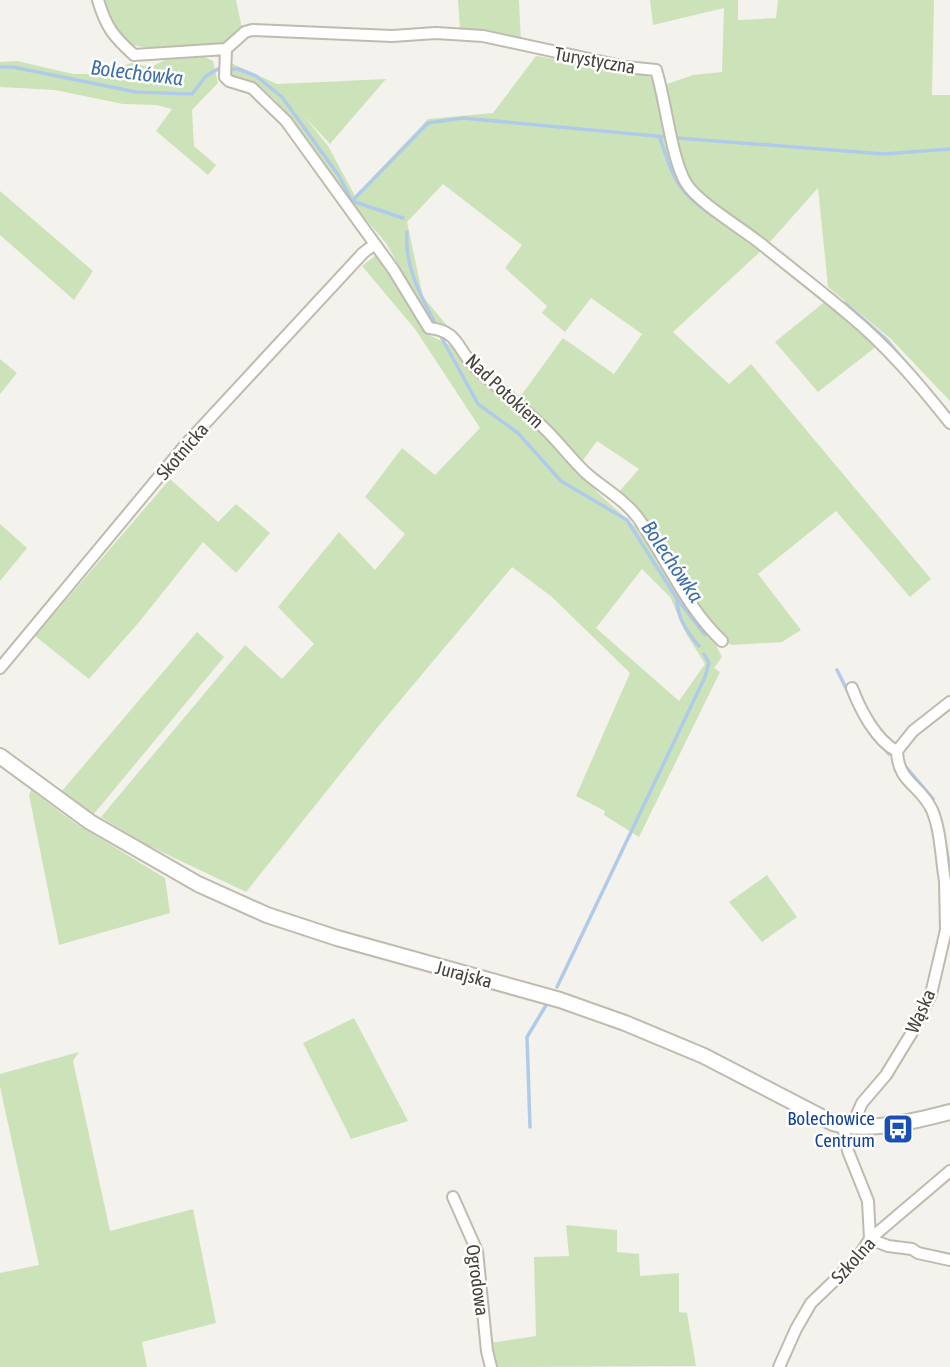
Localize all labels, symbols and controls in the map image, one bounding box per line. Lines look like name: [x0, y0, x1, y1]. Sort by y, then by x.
street label: Turystyczna: [553, 42, 637, 78]
water label: Bolechówka: [89, 54, 185, 90]
street label: Nad Potokiem: [462, 349, 548, 433]
street label: Skotnicka: [151, 418, 213, 484]
water label: Bolechówka: [637, 516, 709, 606]
street label: Jurajska: [433, 956, 495, 992]
street label: Wąska: [901, 986, 939, 1036]
place label: Bolechowice Centrum: [787, 1107, 875, 1151]
bus stop icon: Bolechowice Centrum: [881, 1112, 915, 1146]
street label: Szkolna: [826, 1232, 880, 1288]
street label: Ogrodowa: [462, 1243, 494, 1317]

